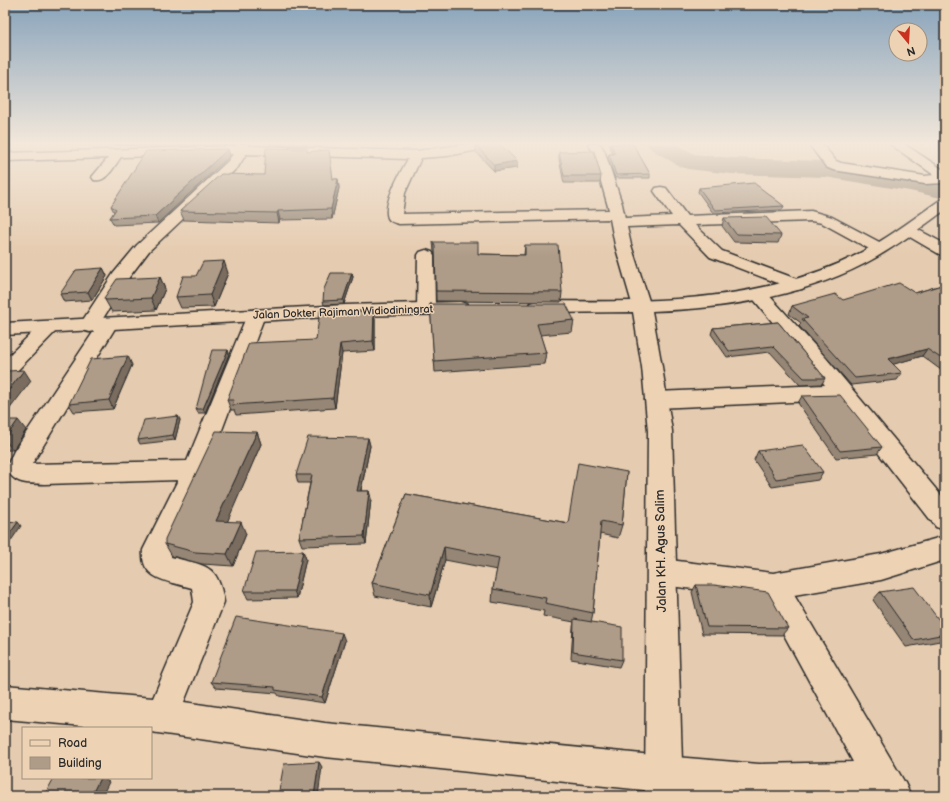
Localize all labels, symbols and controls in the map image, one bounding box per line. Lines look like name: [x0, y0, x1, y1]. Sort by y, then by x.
north arrow: [888, 22, 928, 62]
text: N: [905, 44, 917, 58]
street label: Jalan Dokter Rajiman Widiodiningrat: [253, 302, 434, 322]
street label: Jalan KH. Agus Salim: [652, 489, 670, 613]
legend: [22, 727, 152, 779]
text: Road: [58, 736, 87, 751]
text: Building: [58, 756, 102, 771]

